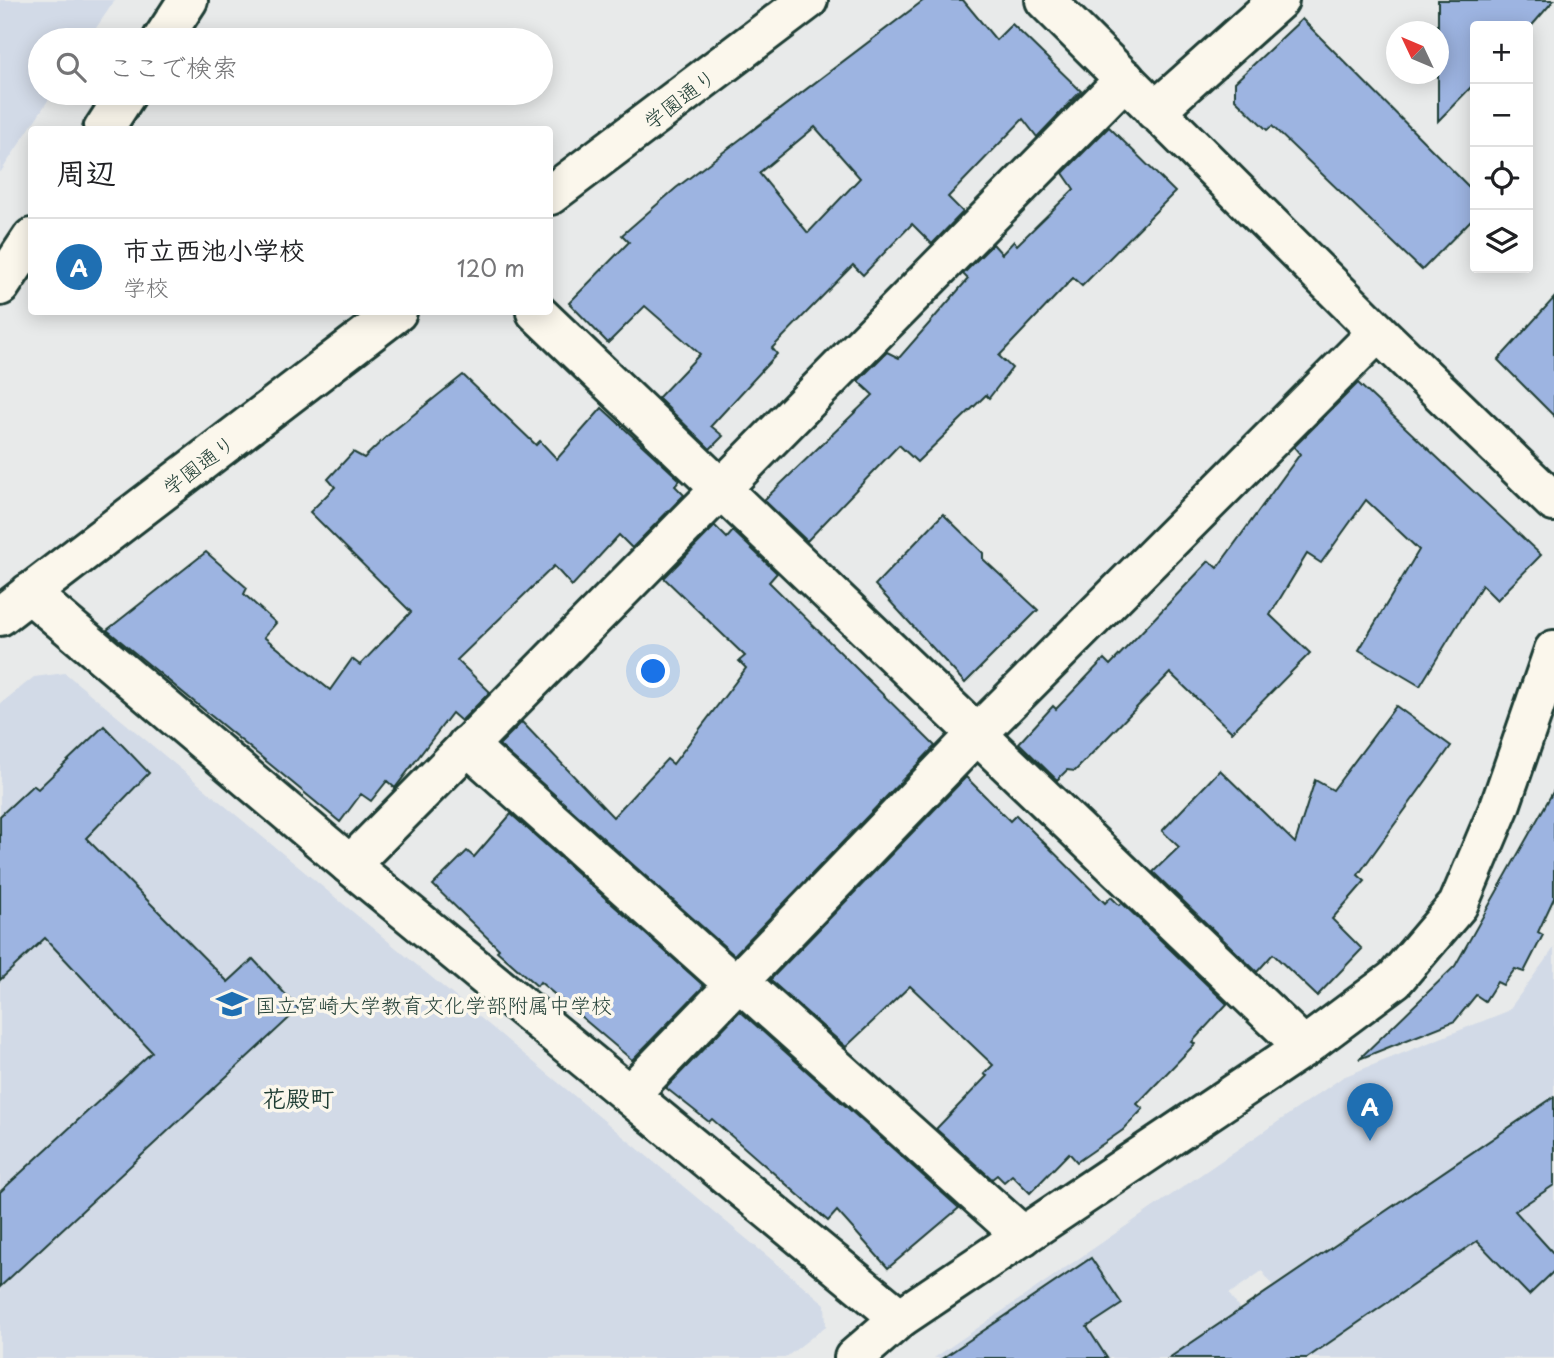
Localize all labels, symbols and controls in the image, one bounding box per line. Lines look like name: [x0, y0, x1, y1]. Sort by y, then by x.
north arrow: [1386, 21, 1449, 84]
map controls: [1470, 21, 1533, 273]
button: +: [1470, 21, 1533, 84]
search box: [28, 28, 553, 105]
text: ここで検索: [108, 47, 238, 86]
icon: search: [52, 48, 90, 86]
street label: 学園通り: [636, 60, 722, 136]
button: −: [1470, 84, 1533, 147]
button: locate: [1470, 147, 1533, 210]
text: 周辺: [56, 149, 116, 194]
button: layers: [1470, 210, 1533, 273]
text: 市立西池小学校: [123, 230, 305, 269]
text: A: [70, 250, 88, 285]
text: 120 m: [457, 250, 525, 285]
text: 学校: [123, 269, 169, 304]
street label: 学園通り: [155, 426, 241, 502]
your location: [636, 654, 670, 688]
school or university icon: 国立宮崎大学教育文化学部附属中学校: [215, 987, 249, 1021]
place label: 国立宮崎大学教育文化学部附属中学校: [255, 988, 612, 1020]
district label: 花殿町: [262, 1079, 334, 1115]
pin: A: [1347, 1083, 1393, 1141]

